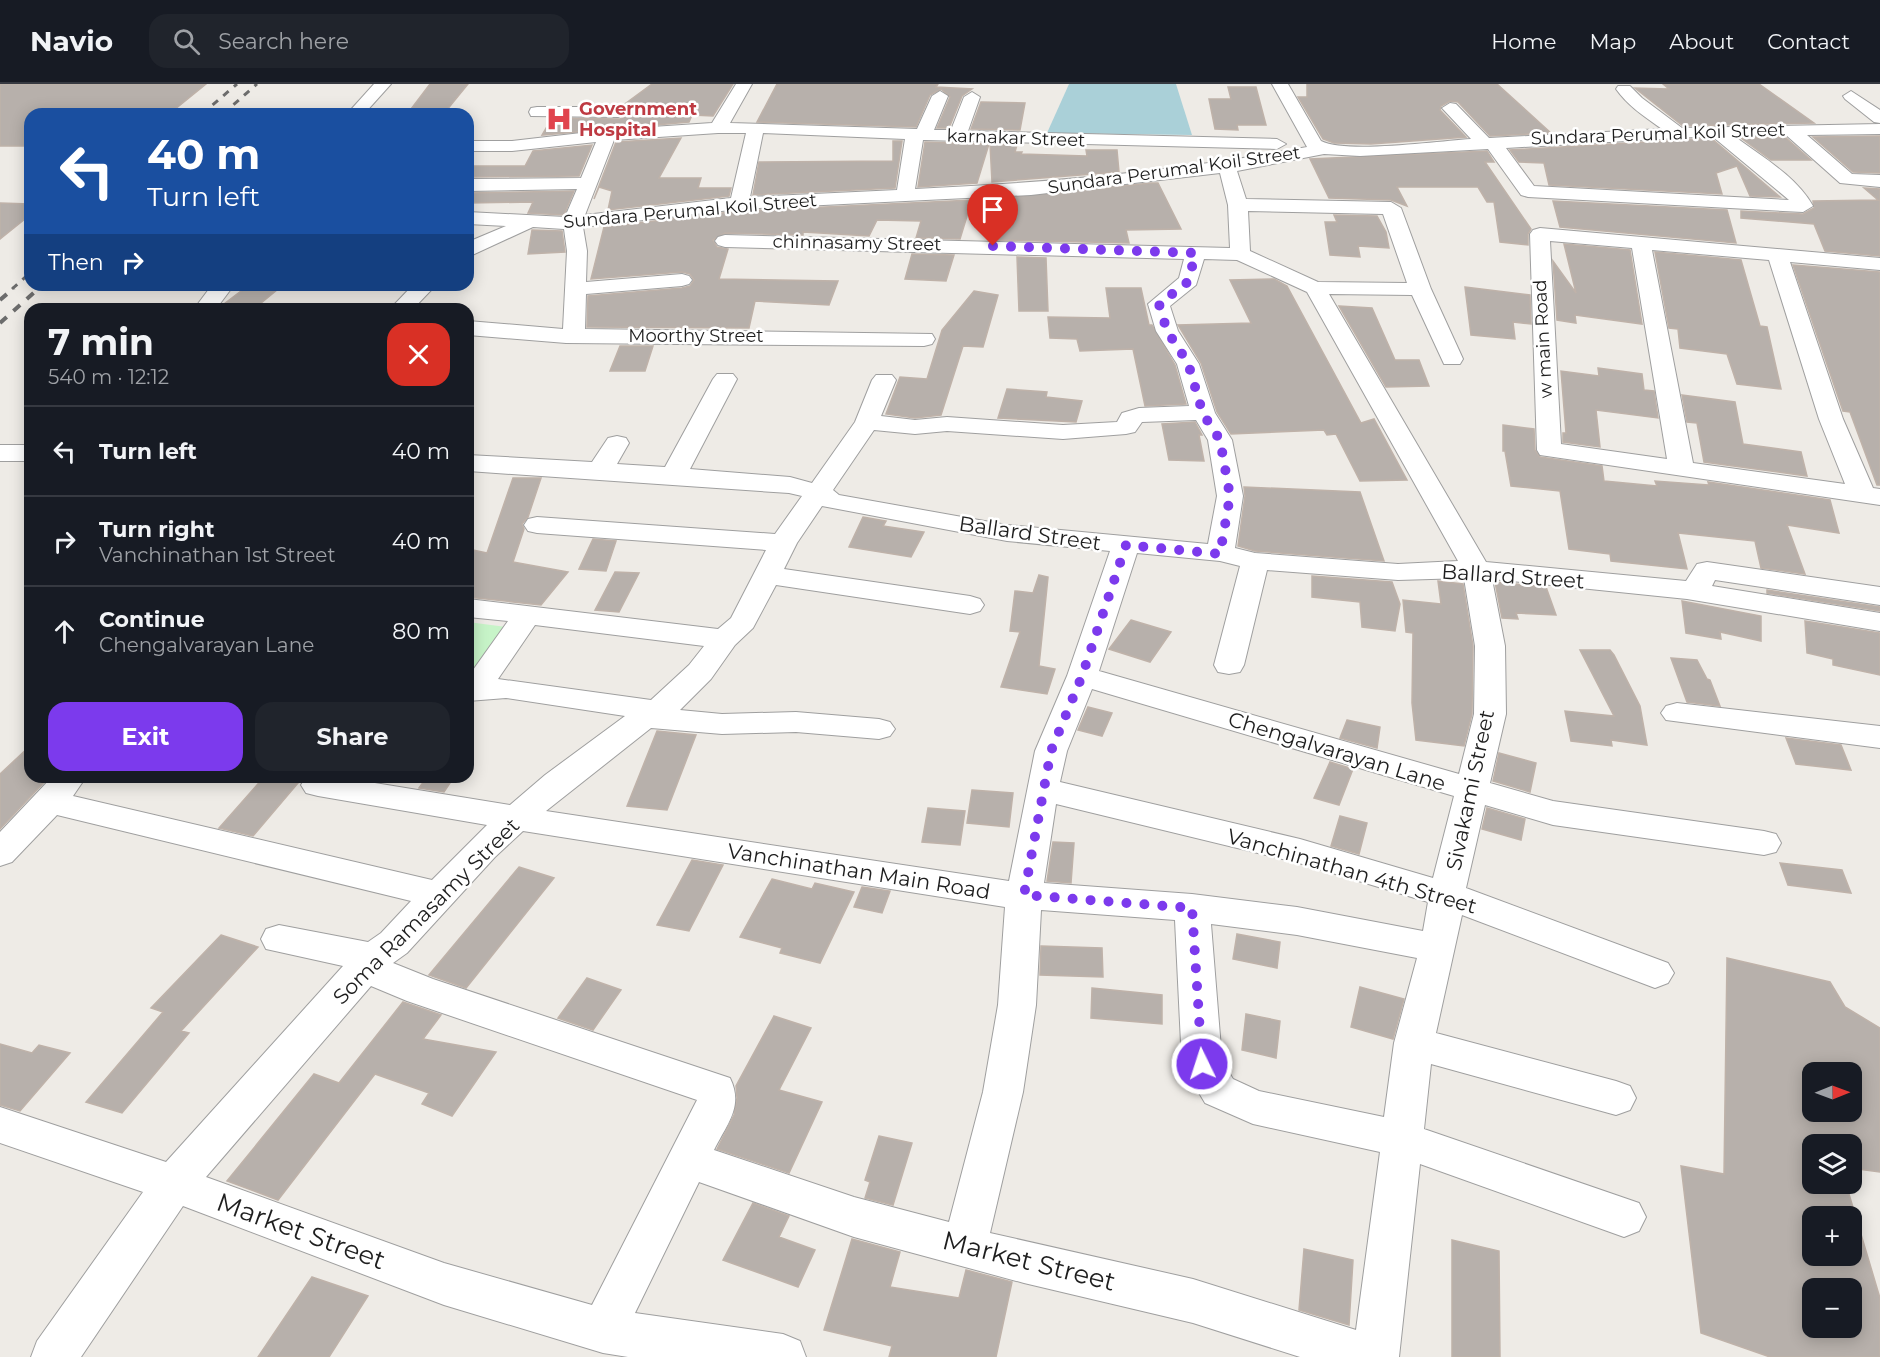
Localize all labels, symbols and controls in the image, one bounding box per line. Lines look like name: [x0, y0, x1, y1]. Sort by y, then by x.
search box: [149, 14, 569, 68]
text: Navio: [30, 24, 113, 58]
icon: search: [170, 25, 203, 58]
text: Search here: [218, 28, 349, 55]
text: Home: [1491, 29, 1556, 54]
text: Map: [1589, 29, 1636, 54]
text: About: [1669, 29, 1734, 54]
text: Contact: [1767, 29, 1850, 54]
place label: Government Hospital: [579, 98, 697, 141]
hospital icon: Government Hospital: [544, 104, 574, 134]
street label: Sundara Perumal Koil Street: [1530, 119, 1786, 149]
street label: karnakar Street: [946, 125, 1086, 151]
text: 40 m: [147, 128, 260, 180]
icon: left: [48, 132, 126, 210]
street label: Sundara Perumal Koil Street: [1046, 141, 1302, 199]
text: Turn left: [147, 180, 260, 213]
pin: [967, 184, 1018, 246]
street label: Sundara Perumal Koil Street: [562, 189, 818, 233]
icon: arrive: [976, 193, 1009, 226]
street label: chinnasamy Street: [772, 231, 942, 255]
icon: right: [116, 246, 149, 279]
text: Then: [48, 249, 104, 276]
street label: w main Road: [1529, 279, 1557, 399]
text: 7 min: [48, 320, 154, 364]
button: close: [387, 323, 450, 386]
street label: Moorthy Street: [628, 325, 764, 347]
text: 540 m · 12:12: [48, 365, 169, 389]
icon: left: [48, 435, 81, 468]
text: Turn left: [99, 438, 197, 465]
text: 40 m: [392, 438, 450, 465]
street label: Ballard Street: [957, 511, 1103, 555]
text: Turn right: [99, 516, 214, 543]
icon: right: [48, 525, 81, 558]
text: 40 m: [392, 528, 450, 555]
text: Vanchinathan 1st Street: [99, 543, 336, 567]
street label: Ballard Street: [1441, 559, 1585, 593]
text: Continue: [99, 606, 205, 633]
icon: ahead: [48, 615, 81, 648]
text: 80 m: [392, 618, 450, 645]
text: Chengalvarayan Lane: [99, 633, 314, 657]
button: Exit: [48, 702, 243, 771]
button: Share: [255, 702, 450, 771]
street label: Chengalvarayan Lane: [1225, 706, 1449, 796]
street label: Sivakami Street: [1441, 707, 1499, 873]
street label: Soma Ramasamy Street: [328, 813, 524, 1009]
street label: Vanchinathan 4th Street: [1224, 823, 1480, 919]
street label: Vanchinathan Main Road: [726, 838, 992, 904]
position arrow: [1170, 1032, 1234, 1096]
north arrow: [1802, 1062, 1862, 1122]
map controls: [1802, 1062, 1862, 1338]
button: layers: [1802, 1134, 1862, 1194]
street label: Market Street: [212, 1186, 390, 1276]
button: +: [1802, 1206, 1862, 1266]
street label: Market Street: [939, 1224, 1119, 1298]
button: −: [1802, 1278, 1862, 1338]

